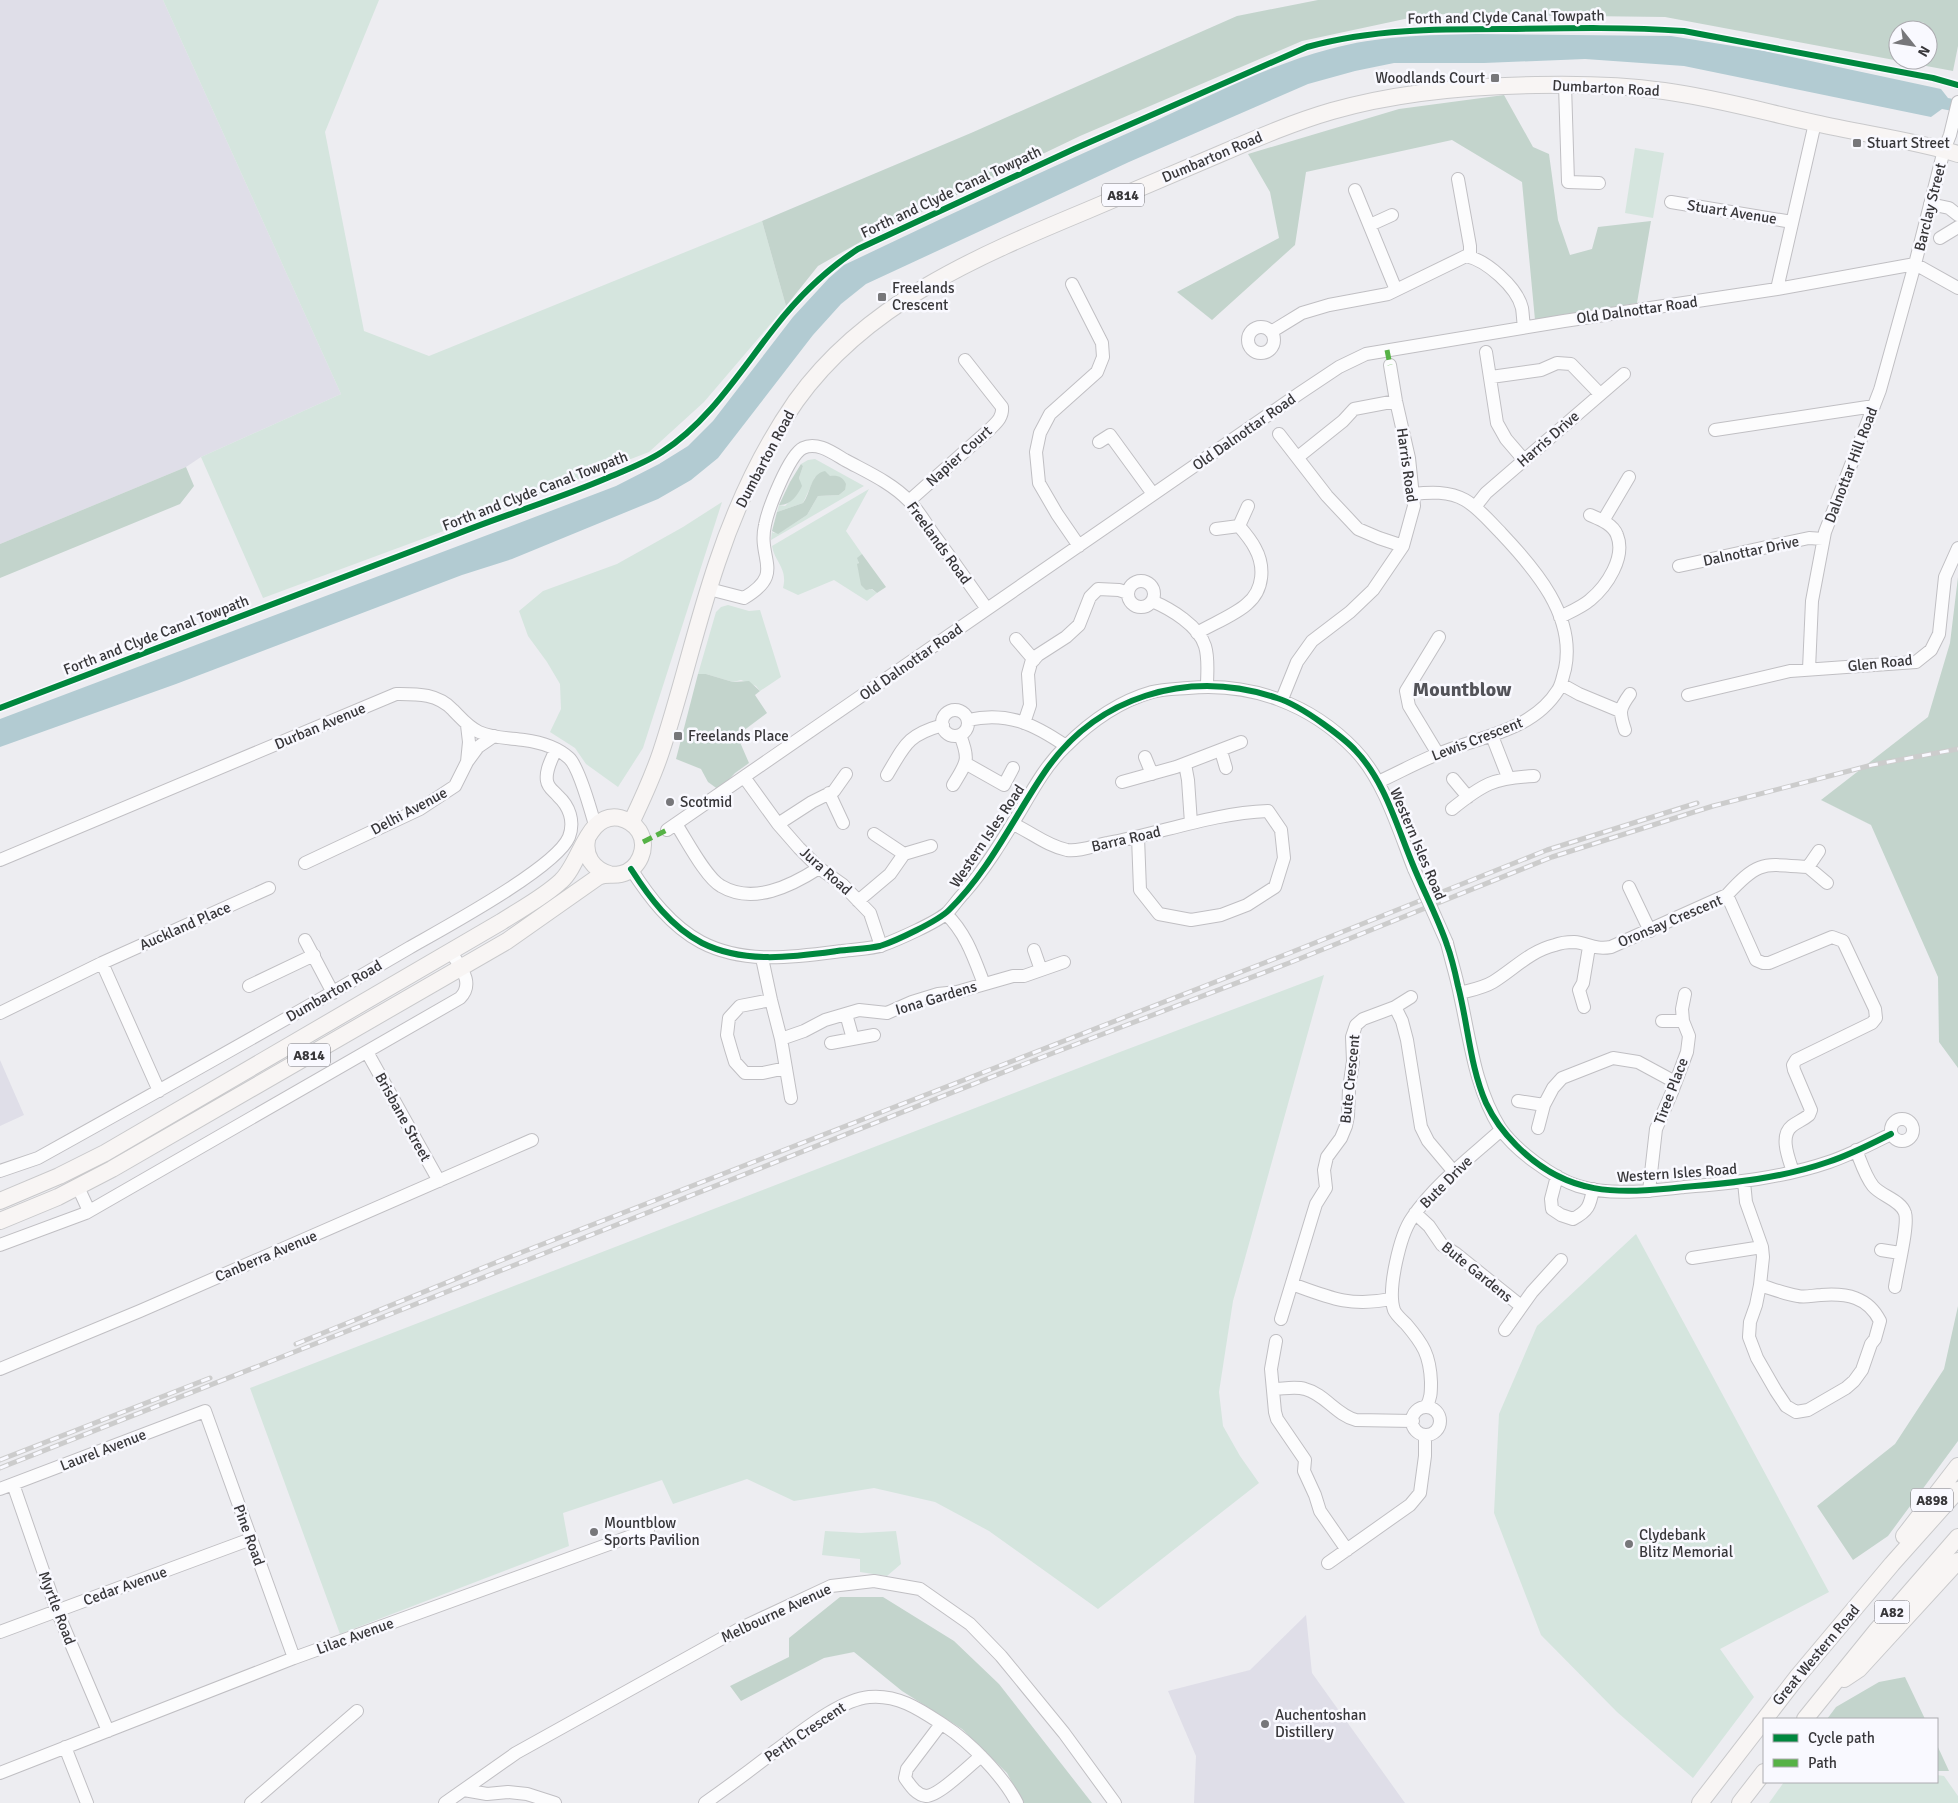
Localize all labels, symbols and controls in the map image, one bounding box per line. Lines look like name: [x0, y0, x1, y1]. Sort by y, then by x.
street label: Forth and Clyde Canal Towpath: [1407, 6, 1605, 28]
north arrow: [1888, 20, 1938, 70]
text: N: [1914, 43, 1934, 60]
place label: Woodlands Court: [1375, 69, 1485, 87]
marker: Woodlands Court: [1489, 72, 1501, 84]
street label: Dumbarton Road: [1552, 76, 1660, 100]
street label: Dumbarton Road: [1159, 128, 1265, 186]
place label: Stuart Street: [1867, 134, 1950, 152]
marker: Stuart Street: [1851, 137, 1863, 149]
street label: Forth and Clyde Canal Towpath: [858, 142, 1044, 242]
street label: Barclay Street: [1910, 161, 1950, 253]
road number: A814: [1102, 184, 1144, 206]
street label: Stuart Avenue: [1686, 196, 1778, 228]
place label: Freelands Crescent: [892, 279, 955, 314]
marker: Freelands Crescent: [876, 291, 888, 303]
street label: Old Dalnottar Road: [1575, 293, 1699, 327]
street label: Old Dalnottar Road: [1189, 390, 1299, 474]
street label: Dalnottar Hill Road: [1821, 405, 1881, 525]
street label: Dumbarton Road: [732, 407, 798, 511]
street label: Harris Drive: [1513, 407, 1583, 471]
street label: Napier Court: [922, 422, 996, 490]
street label: Harris Road: [1393, 427, 1421, 503]
street label: Forth and Clyde Canal Towpath: [440, 447, 630, 535]
street label: Freelands Road: [903, 498, 975, 588]
street label: Dalnottar Drive: [1701, 532, 1801, 570]
street label: Forth and Clyde Canal Towpath: [61, 591, 251, 679]
street label: Old Dalnottar Road: [856, 620, 966, 704]
street label: Glen Road: [1847, 651, 1913, 675]
district label: Mountblow: [1413, 677, 1512, 702]
street label: Durban Avenue: [272, 699, 368, 753]
street label: Lewis Crescent: [1429, 713, 1525, 765]
place label: Freelands Place: [688, 727, 789, 745]
marker: Freelands Place: [672, 730, 684, 742]
street label: Western Isles Road: [946, 781, 1028, 891]
street label: Delhi Avenue: [368, 783, 450, 839]
street label: Western Isles Road: [1386, 785, 1450, 903]
place label: Scotmid: [680, 793, 732, 811]
marker: Scotmid: [664, 796, 676, 808]
street label: Barra Road: [1090, 822, 1162, 856]
street label: Jura Road: [796, 843, 856, 899]
street label: Oronsay Crescent: [1615, 891, 1725, 951]
street label: Auckland Place: [137, 898, 233, 954]
street label: Dumbarton Road: [283, 956, 385, 1026]
street label: Iona Gardens: [893, 977, 979, 1019]
street label: Bute Crescent: [1336, 1034, 1364, 1124]
road number: A814: [288, 1044, 330, 1066]
street label: Tiree Place: [1650, 1055, 1692, 1127]
street label: Brisbane Street: [371, 1069, 435, 1165]
street label: Bute Drive: [1416, 1152, 1476, 1212]
street label: Western Isles Road: [1616, 1160, 1738, 1186]
street label: Canberra Avenue: [212, 1226, 320, 1286]
street label: Bute Gardens: [1438, 1238, 1516, 1306]
street label: Laurel Avenue: [57, 1425, 149, 1475]
road number: A898: [1911, 1488, 1953, 1512]
street label: Pine Road: [230, 1502, 268, 1568]
place label: Mountblow Sports Pavilion: [604, 1514, 700, 1549]
marker: Mountblow Sports Pavilion: [588, 1526, 600, 1538]
place label: Clydebank Blitz Memorial: [1639, 1526, 1733, 1561]
marker: Clydebank Blitz Memorial: [1623, 1538, 1635, 1550]
street label: Cedar Avenue: [81, 1563, 169, 1609]
street label: Myrtle Road: [35, 1569, 79, 1647]
street label: Melbourne Avenue: [718, 1580, 834, 1646]
road number: A82: [1874, 1600, 1910, 1624]
street label: Great Western Road: [1768, 1601, 1864, 1709]
street label: Lilac Avenue: [314, 1614, 396, 1658]
street label: Perth Crescent: [761, 1698, 849, 1766]
place label: Auchentoshan Distillery: [1275, 1706, 1367, 1741]
marker: Auchentoshan Distillery: [1259, 1718, 1271, 1730]
legend: [1763, 1718, 1938, 1783]
text: Cycle path: [1808, 1729, 1875, 1747]
text: Path: [1808, 1754, 1837, 1772]

